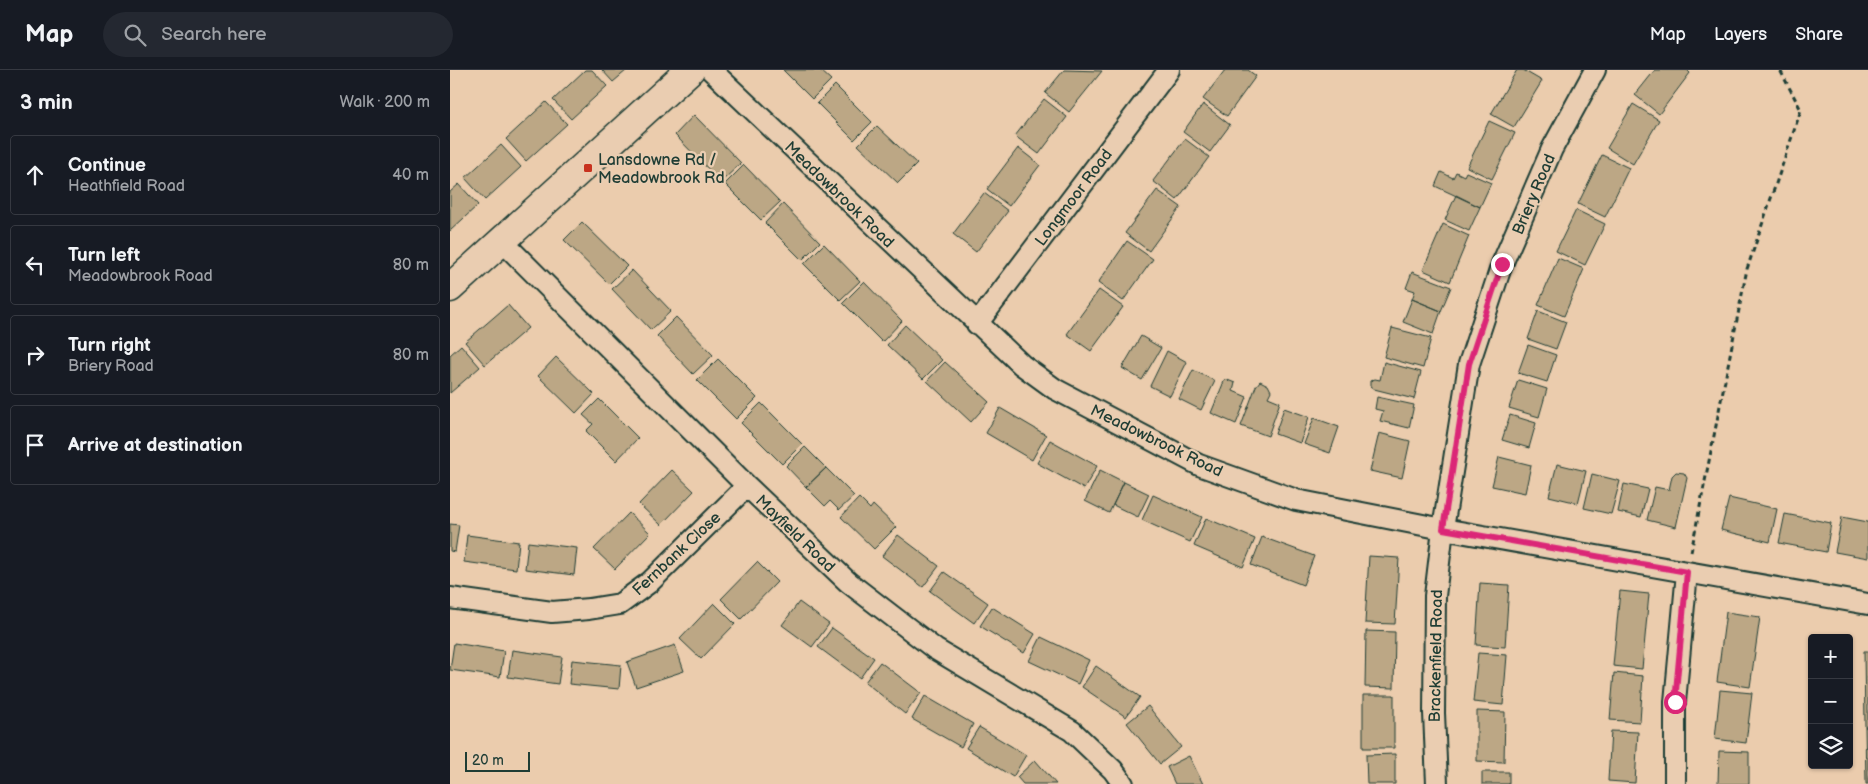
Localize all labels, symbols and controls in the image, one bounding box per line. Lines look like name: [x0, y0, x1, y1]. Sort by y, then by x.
search box: [103, 12, 453, 57]
text: Map: [25, 20, 73, 49]
icon: search: [121, 21, 149, 49]
text: Search here: [161, 23, 267, 46]
text: Map: [1650, 24, 1686, 45]
text: Layers: [1714, 24, 1767, 45]
text: Share: [1795, 24, 1843, 45]
text: 3 min: [20, 90, 73, 115]
text: Walk · 200 m: [340, 93, 430, 112]
street label: Meadowbrook Road: [780, 138, 898, 252]
street label: Longmoor Road: [1032, 146, 1117, 250]
place label: Lansdowne Rd / Meadowbrook Rd: [598, 151, 725, 188]
street label: Briery Road: [1509, 151, 1560, 238]
text: Continue: [68, 154, 146, 177]
icon: ahead: [21, 161, 49, 189]
marker: Lansdowne Rd / Meadowbrook Rd: [582, 162, 594, 174]
text: 40 m: [392, 166, 429, 185]
text: Heathfield Road: [68, 177, 185, 196]
text: Turn left: [68, 244, 140, 267]
icon: left: [21, 251, 49, 279]
route end: [1491, 253, 1514, 276]
text: 80 m: [393, 256, 429, 275]
text: Meadowbrook Road: [68, 267, 213, 286]
text: Turn right: [68, 334, 151, 357]
icon: right: [21, 341, 49, 369]
text: 80 m: [393, 346, 429, 365]
text: Briery Road: [68, 357, 154, 376]
street label: Meadowbrook Road: [1087, 401, 1226, 482]
icon: arrive: [21, 431, 49, 459]
text: Arrive at destination: [68, 434, 243, 457]
street label: Mayfield Road: [751, 491, 839, 577]
street label: Fernbank Close: [629, 508, 726, 600]
street label: Brackenfield Road: [1426, 589, 1447, 723]
map controls: [1808, 634, 1853, 769]
button: +: [1808, 634, 1853, 679]
button: −: [1808, 679, 1853, 724]
route start: [1664, 691, 1687, 714]
button: layers: [1808, 724, 1853, 769]
scale bar: [465, 749, 530, 772]
text: 20 m: [472, 752, 504, 769]

